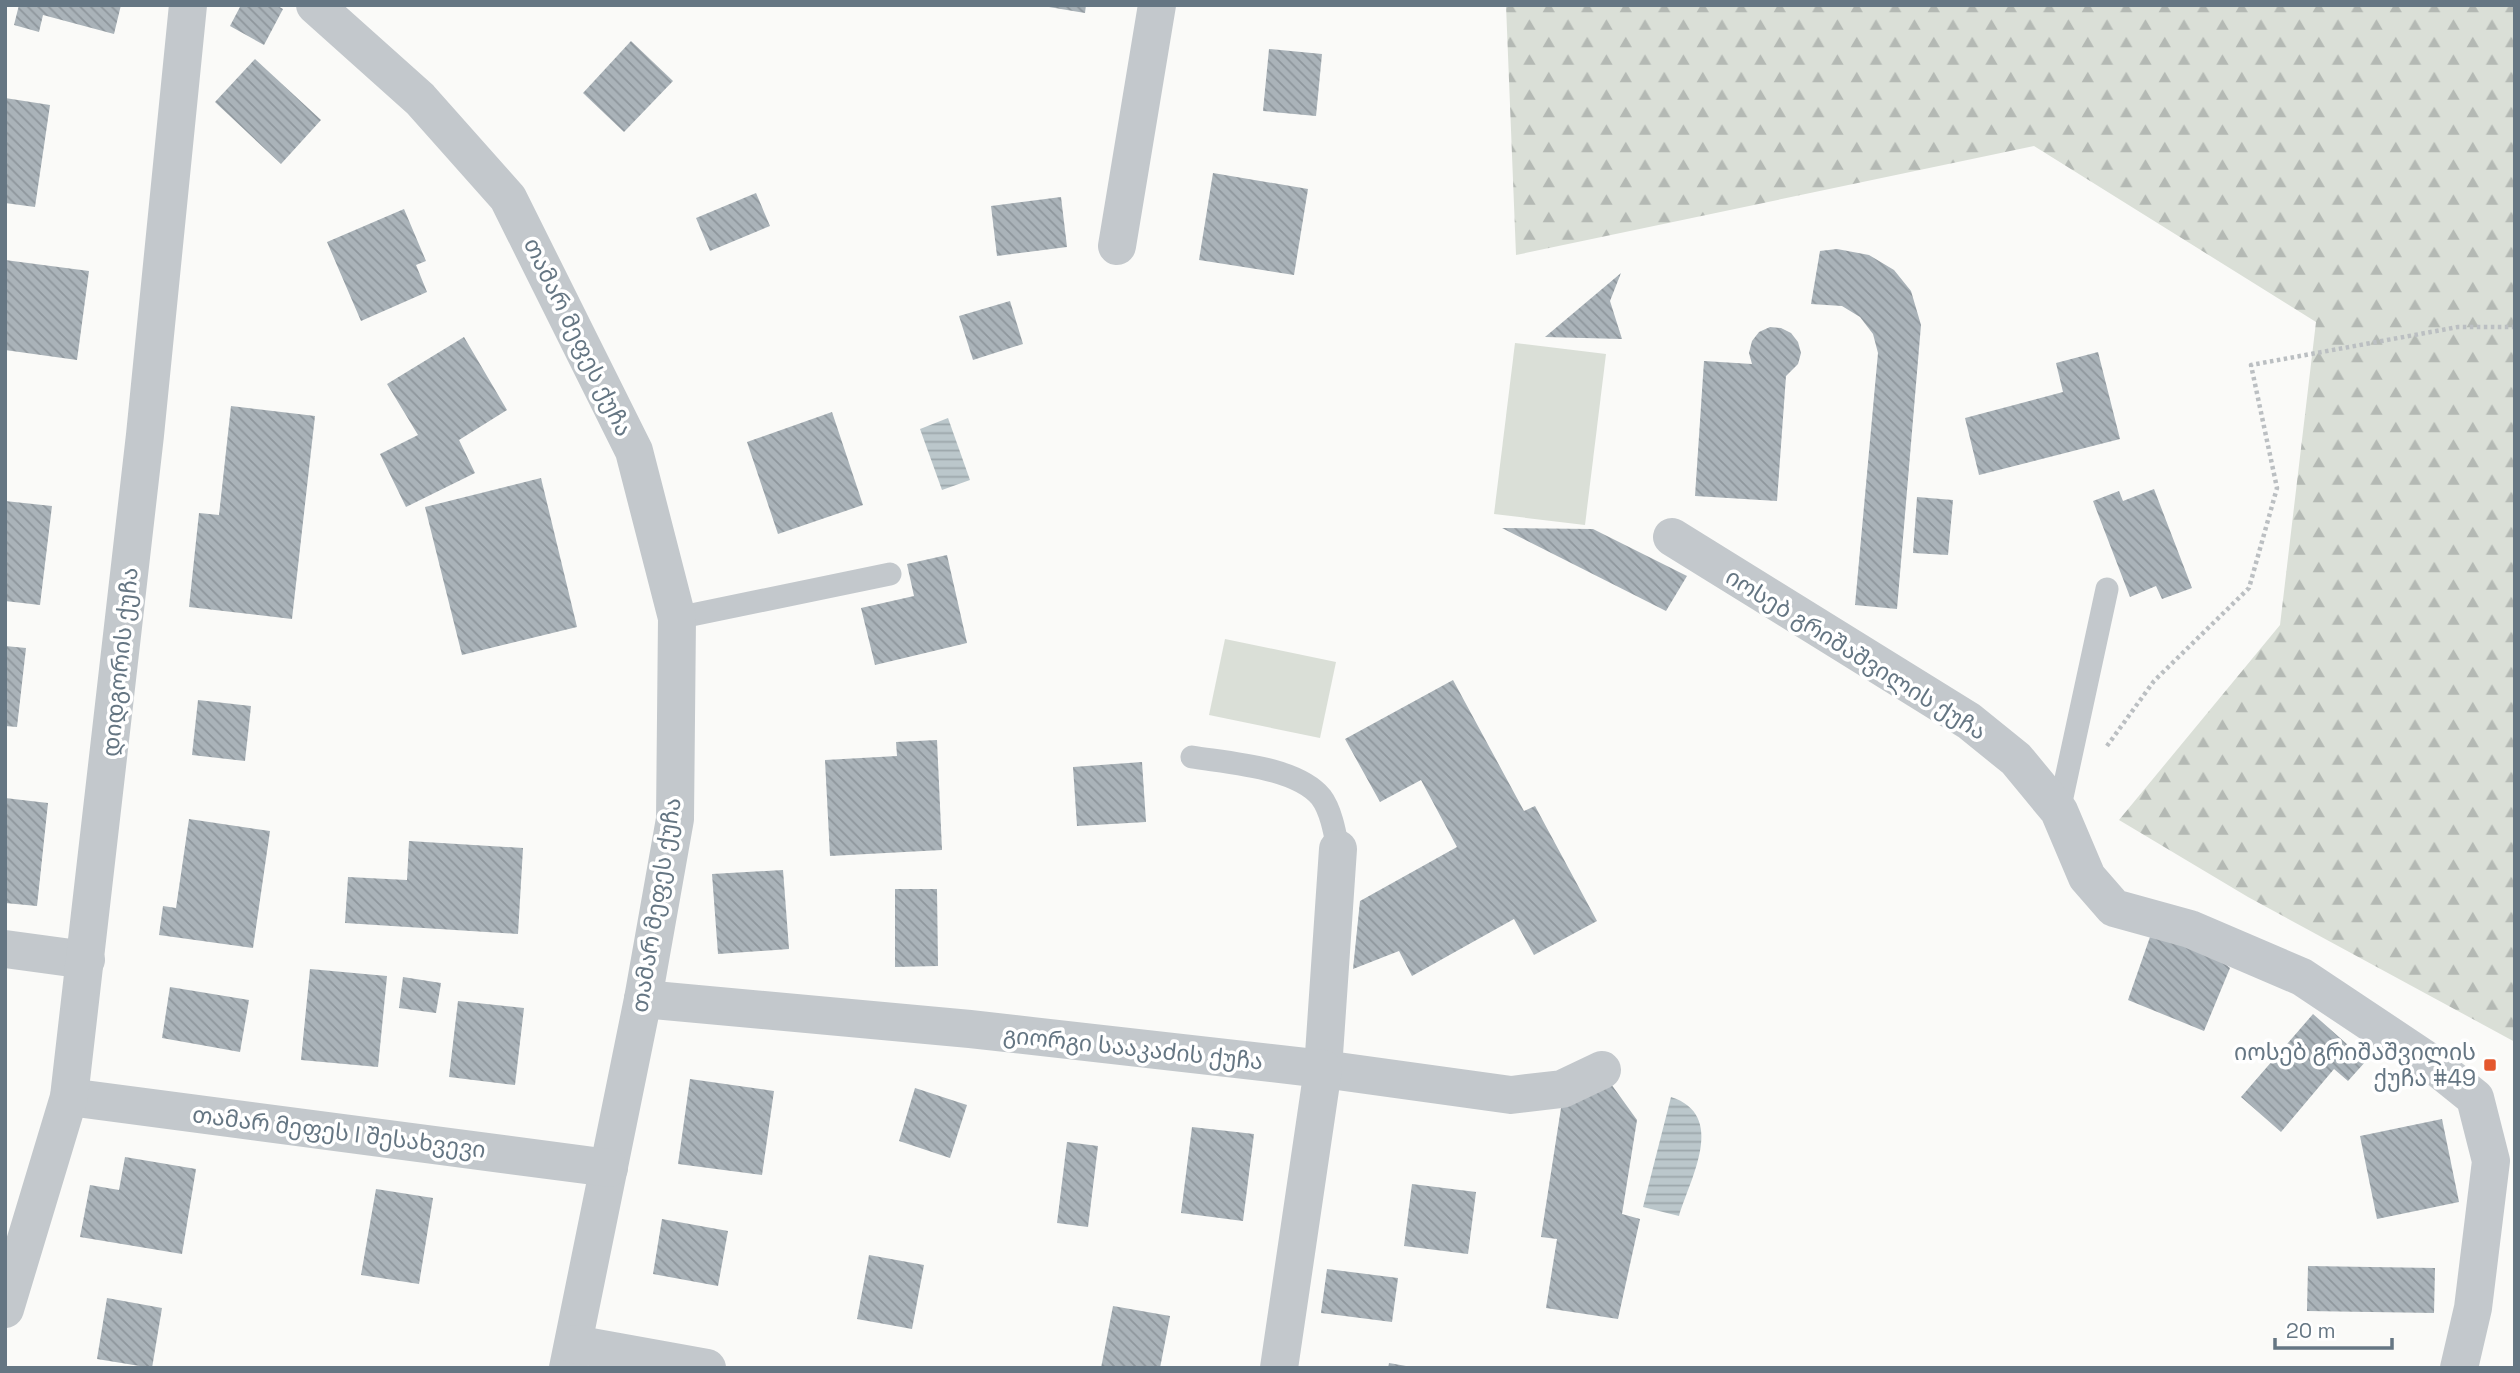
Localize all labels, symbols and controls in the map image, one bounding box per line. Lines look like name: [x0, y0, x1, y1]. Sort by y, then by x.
street label: თამარ მეფეს ქუჩა: [517, 233, 639, 441]
street label: იოსებ გრიშაშვილის ქუჩა: [1720, 561, 1992, 747]
street label: დიდგორის ქუჩა: [95, 566, 145, 758]
street label: თამარ მეფეს ქუჩა: [624, 795, 688, 1015]
street label: გიორგი სააკაძის ქუჩა: [1002, 1019, 1264, 1077]
place label: იოსებ გრიშაშვილის ქუჩა #49: [2234, 1037, 2476, 1093]
marker: იოსებ გრიშაშვილის ქუჩა #49: [2482, 1057, 2498, 1073]
street label: თამარ მეფეს I შესახვევი: [191, 1099, 487, 1165]
scale bar: [2275, 1306, 2392, 1350]
text: 20 m: [2286, 1317, 2336, 1344]

